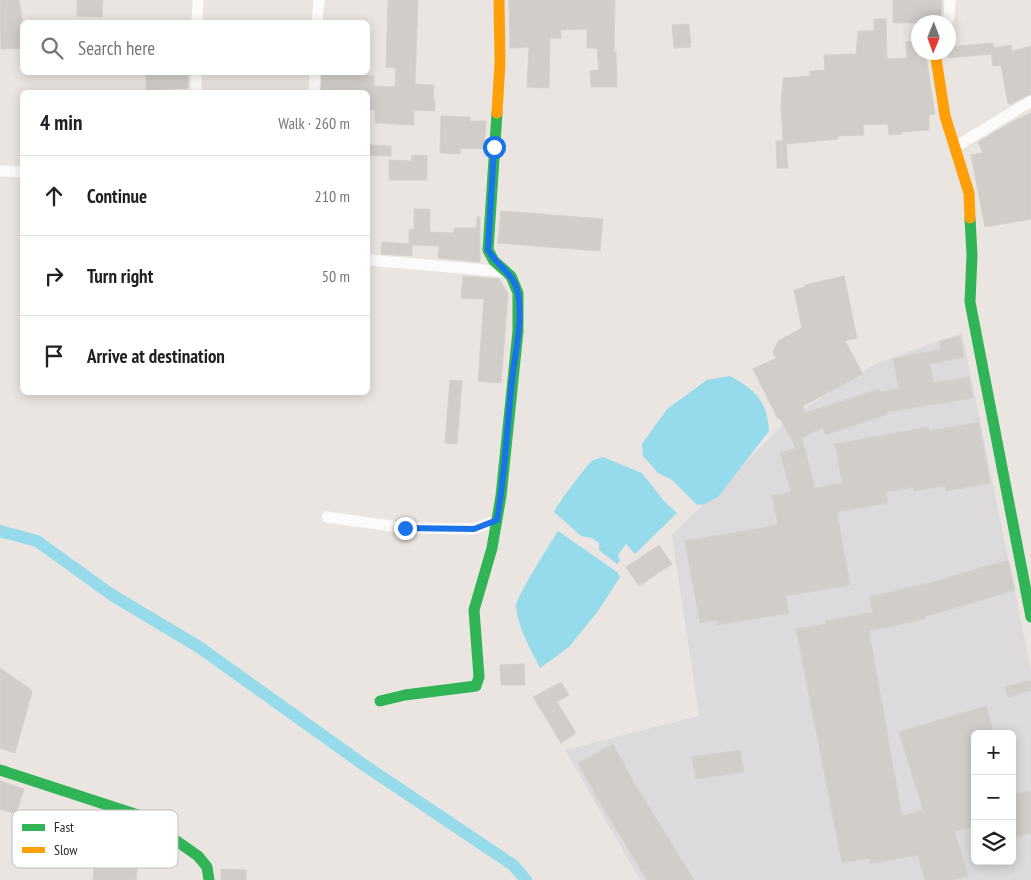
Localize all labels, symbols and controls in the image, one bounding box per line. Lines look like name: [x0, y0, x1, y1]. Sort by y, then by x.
north arrow: [911, 15, 956, 60]
search box: [20, 20, 370, 75]
icon: search: [38, 34, 66, 62]
text: Search here: [78, 36, 155, 60]
text: 4 min: [40, 109, 82, 136]
text: Walk · 260 m: [278, 113, 350, 133]
route start: [483, 136, 506, 159]
icon: ahead: [40, 182, 68, 210]
text: Continue: [87, 184, 147, 208]
text: 210 m: [315, 186, 350, 206]
icon: right: [40, 262, 68, 290]
text: Turn right: [87, 264, 153, 288]
text: 50 m: [322, 266, 350, 286]
icon: arrive: [40, 342, 68, 370]
text: Arrive at destination: [87, 344, 225, 368]
route end: [394, 517, 417, 540]
map controls: [971, 730, 1016, 865]
button: +: [971, 730, 1016, 775]
button: −: [971, 775, 1016, 820]
legend: [12, 810, 178, 868]
text: Fast: [54, 818, 74, 836]
button: layers: [971, 820, 1016, 865]
text: Slow: [54, 841, 78, 859]

